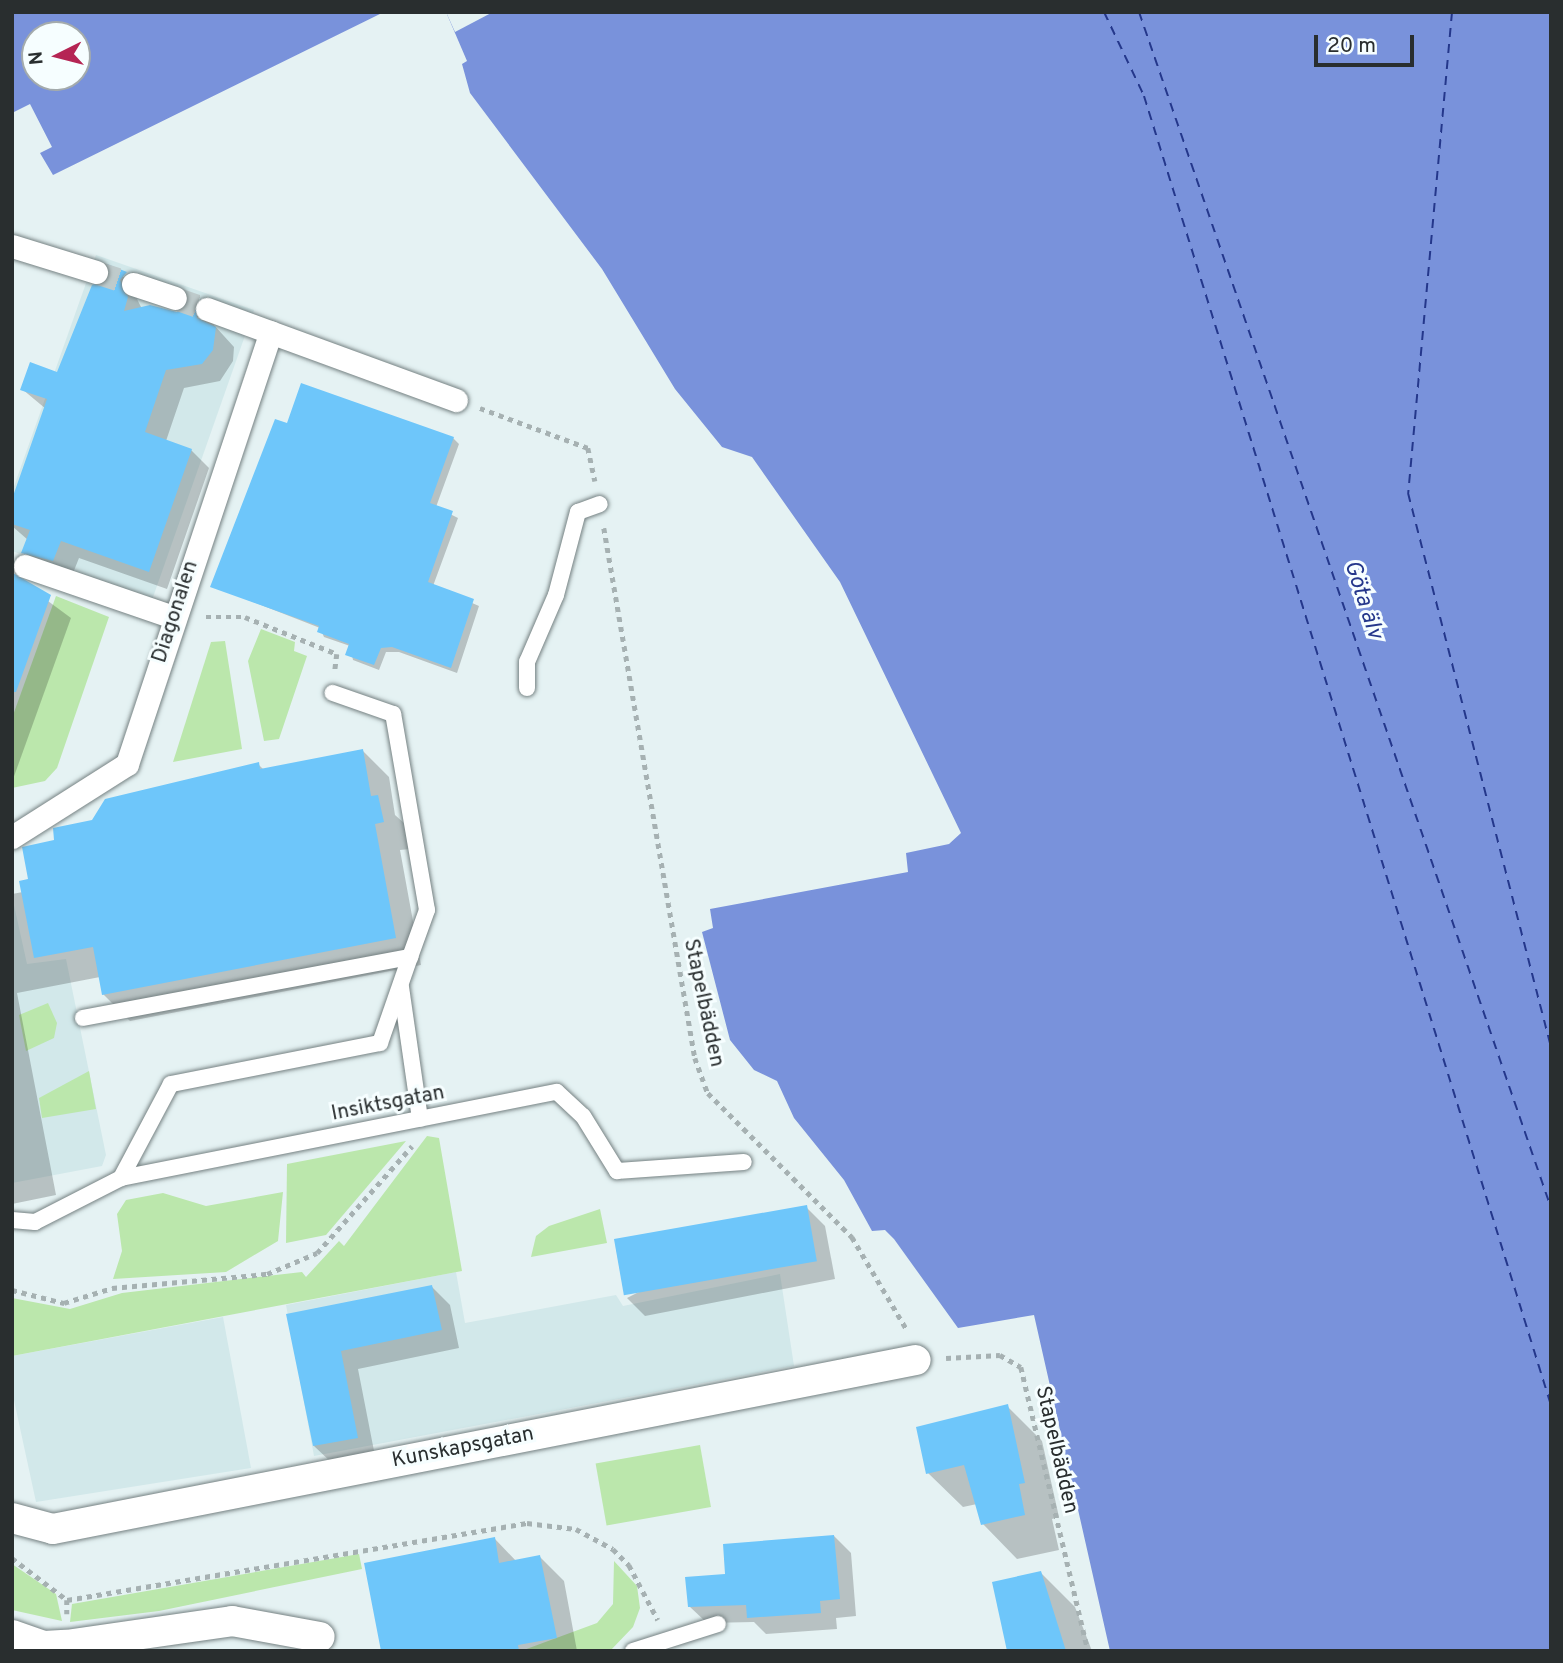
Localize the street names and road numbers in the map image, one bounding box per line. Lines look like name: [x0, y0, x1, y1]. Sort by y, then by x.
street label: Diagonalen: [148, 558, 204, 666]
street label: Stapelbädden: [677, 937, 729, 1069]
street label: Insiktsgatan: [329, 1081, 447, 1127]
street label: Stapelbädden: [1029, 1384, 1083, 1516]
street label: Kunskapsgatan: [390, 1422, 536, 1474]

